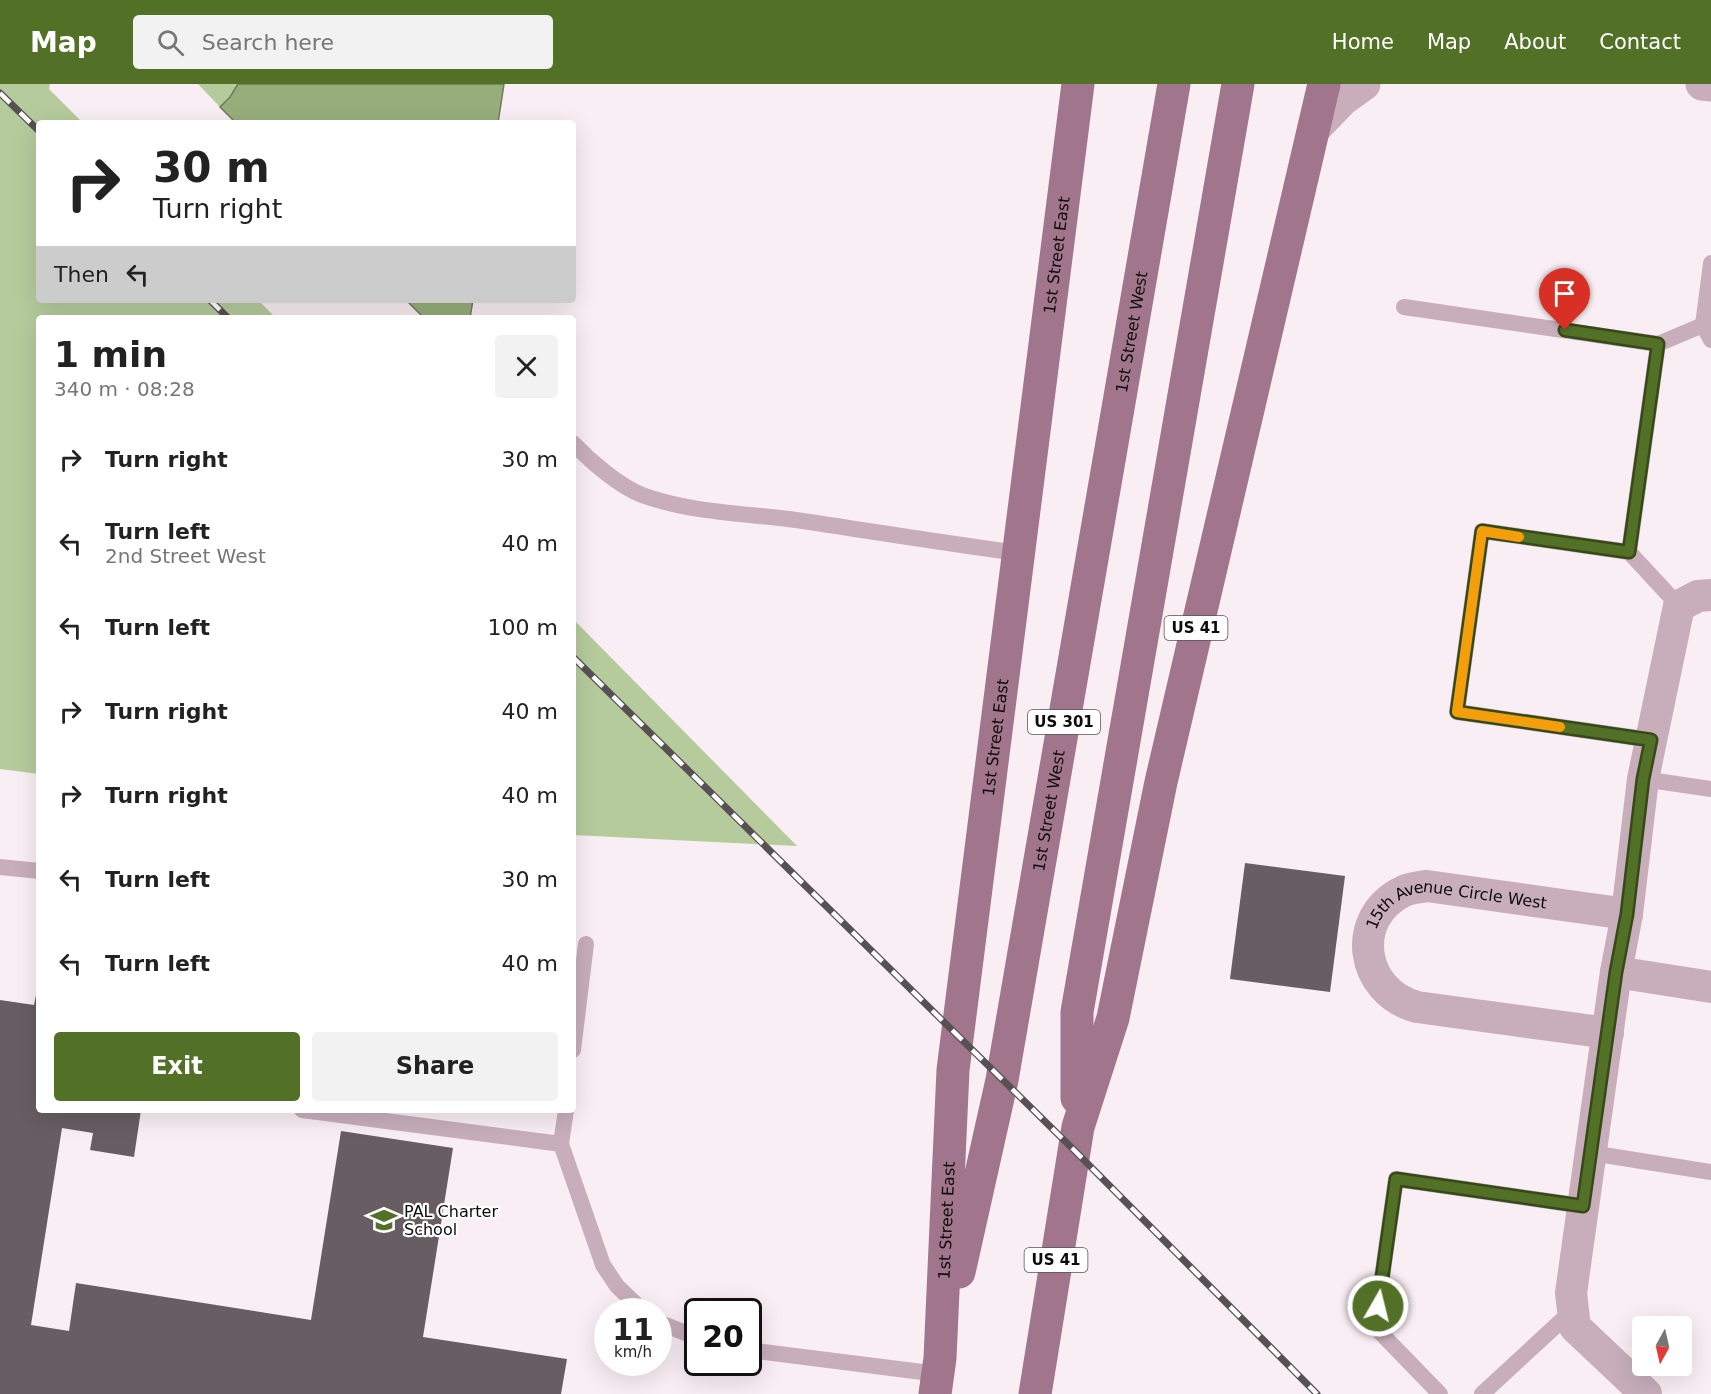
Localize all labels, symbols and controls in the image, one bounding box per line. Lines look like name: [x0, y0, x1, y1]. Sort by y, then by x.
search box: [133, 15, 553, 69]
text: Map: [30, 26, 97, 59]
icon: search: [154, 26, 187, 59]
text: Search here: [202, 30, 334, 55]
text: Home: [1332, 30, 1394, 54]
text: Map: [1427, 30, 1471, 54]
text: About: [1504, 30, 1566, 54]
text: Contact: [1599, 30, 1681, 54]
text: 30 m: [153, 143, 270, 192]
icon: right: [54, 144, 132, 222]
text: Turn right: [153, 193, 282, 224]
street label: 1st Street East: [1040, 195, 1074, 315]
icon: left: [121, 258, 154, 291]
text: Then: [54, 262, 109, 287]
pin: [1539, 268, 1590, 330]
street label: 1st Street West: [1112, 270, 1152, 394]
icon: arrive: [1548, 277, 1581, 310]
text: 1 min: [54, 334, 167, 375]
button: close: [495, 335, 558, 398]
text: 340 m · 08:28: [54, 377, 195, 401]
icon: right: [54, 443, 87, 476]
text: Turn right: [105, 447, 228, 472]
text: 30 m: [502, 447, 558, 472]
text: Turn left: [105, 519, 210, 544]
icon: left: [54, 527, 87, 560]
text: 40 m: [502, 531, 558, 556]
text: 2nd Street West: [105, 544, 266, 568]
icon: left: [54, 611, 87, 644]
text: Turn left: [105, 615, 210, 640]
text: 100 m: [488, 615, 558, 640]
road number: US 41: [1164, 616, 1228, 640]
street label: 1st Street East: [979, 678, 1013, 797]
icon: right: [54, 695, 87, 728]
text: Turn right: [105, 699, 228, 724]
text: 40 m: [502, 699, 558, 724]
road number: US 301: [1028, 710, 1100, 734]
street label: 1st Street West: [1029, 749, 1069, 873]
icon: right: [54, 779, 87, 812]
text: Turn right: [105, 783, 228, 808]
text: 40 m: [502, 783, 558, 808]
icon: left: [54, 863, 87, 896]
text: Turn left: [105, 867, 210, 892]
text: 30 m: [502, 867, 558, 892]
street label: 15th Avenue Circle West: [1362, 877, 1548, 932]
icon: left: [54, 947, 87, 980]
text: Turn left: [105, 951, 210, 976]
text: 40 m: [502, 951, 558, 976]
button: Exit: [54, 1032, 300, 1101]
button: Share: [312, 1032, 558, 1101]
street label: 1st Street East: [935, 1161, 959, 1280]
place label: PAL Charter School: [404, 1202, 498, 1239]
school or university icon: PAL Charter School: [369, 1205, 399, 1235]
road number: US 41: [1024, 1248, 1088, 1272]
position arrow: [1346, 1274, 1410, 1338]
speed limit sign: 20: [684, 1298, 762, 1376]
text: 11: [612, 1312, 654, 1347]
north arrow: [1632, 1316, 1692, 1376]
map controls: [1632, 1316, 1692, 1376]
text: km/h: [614, 1343, 652, 1361]

